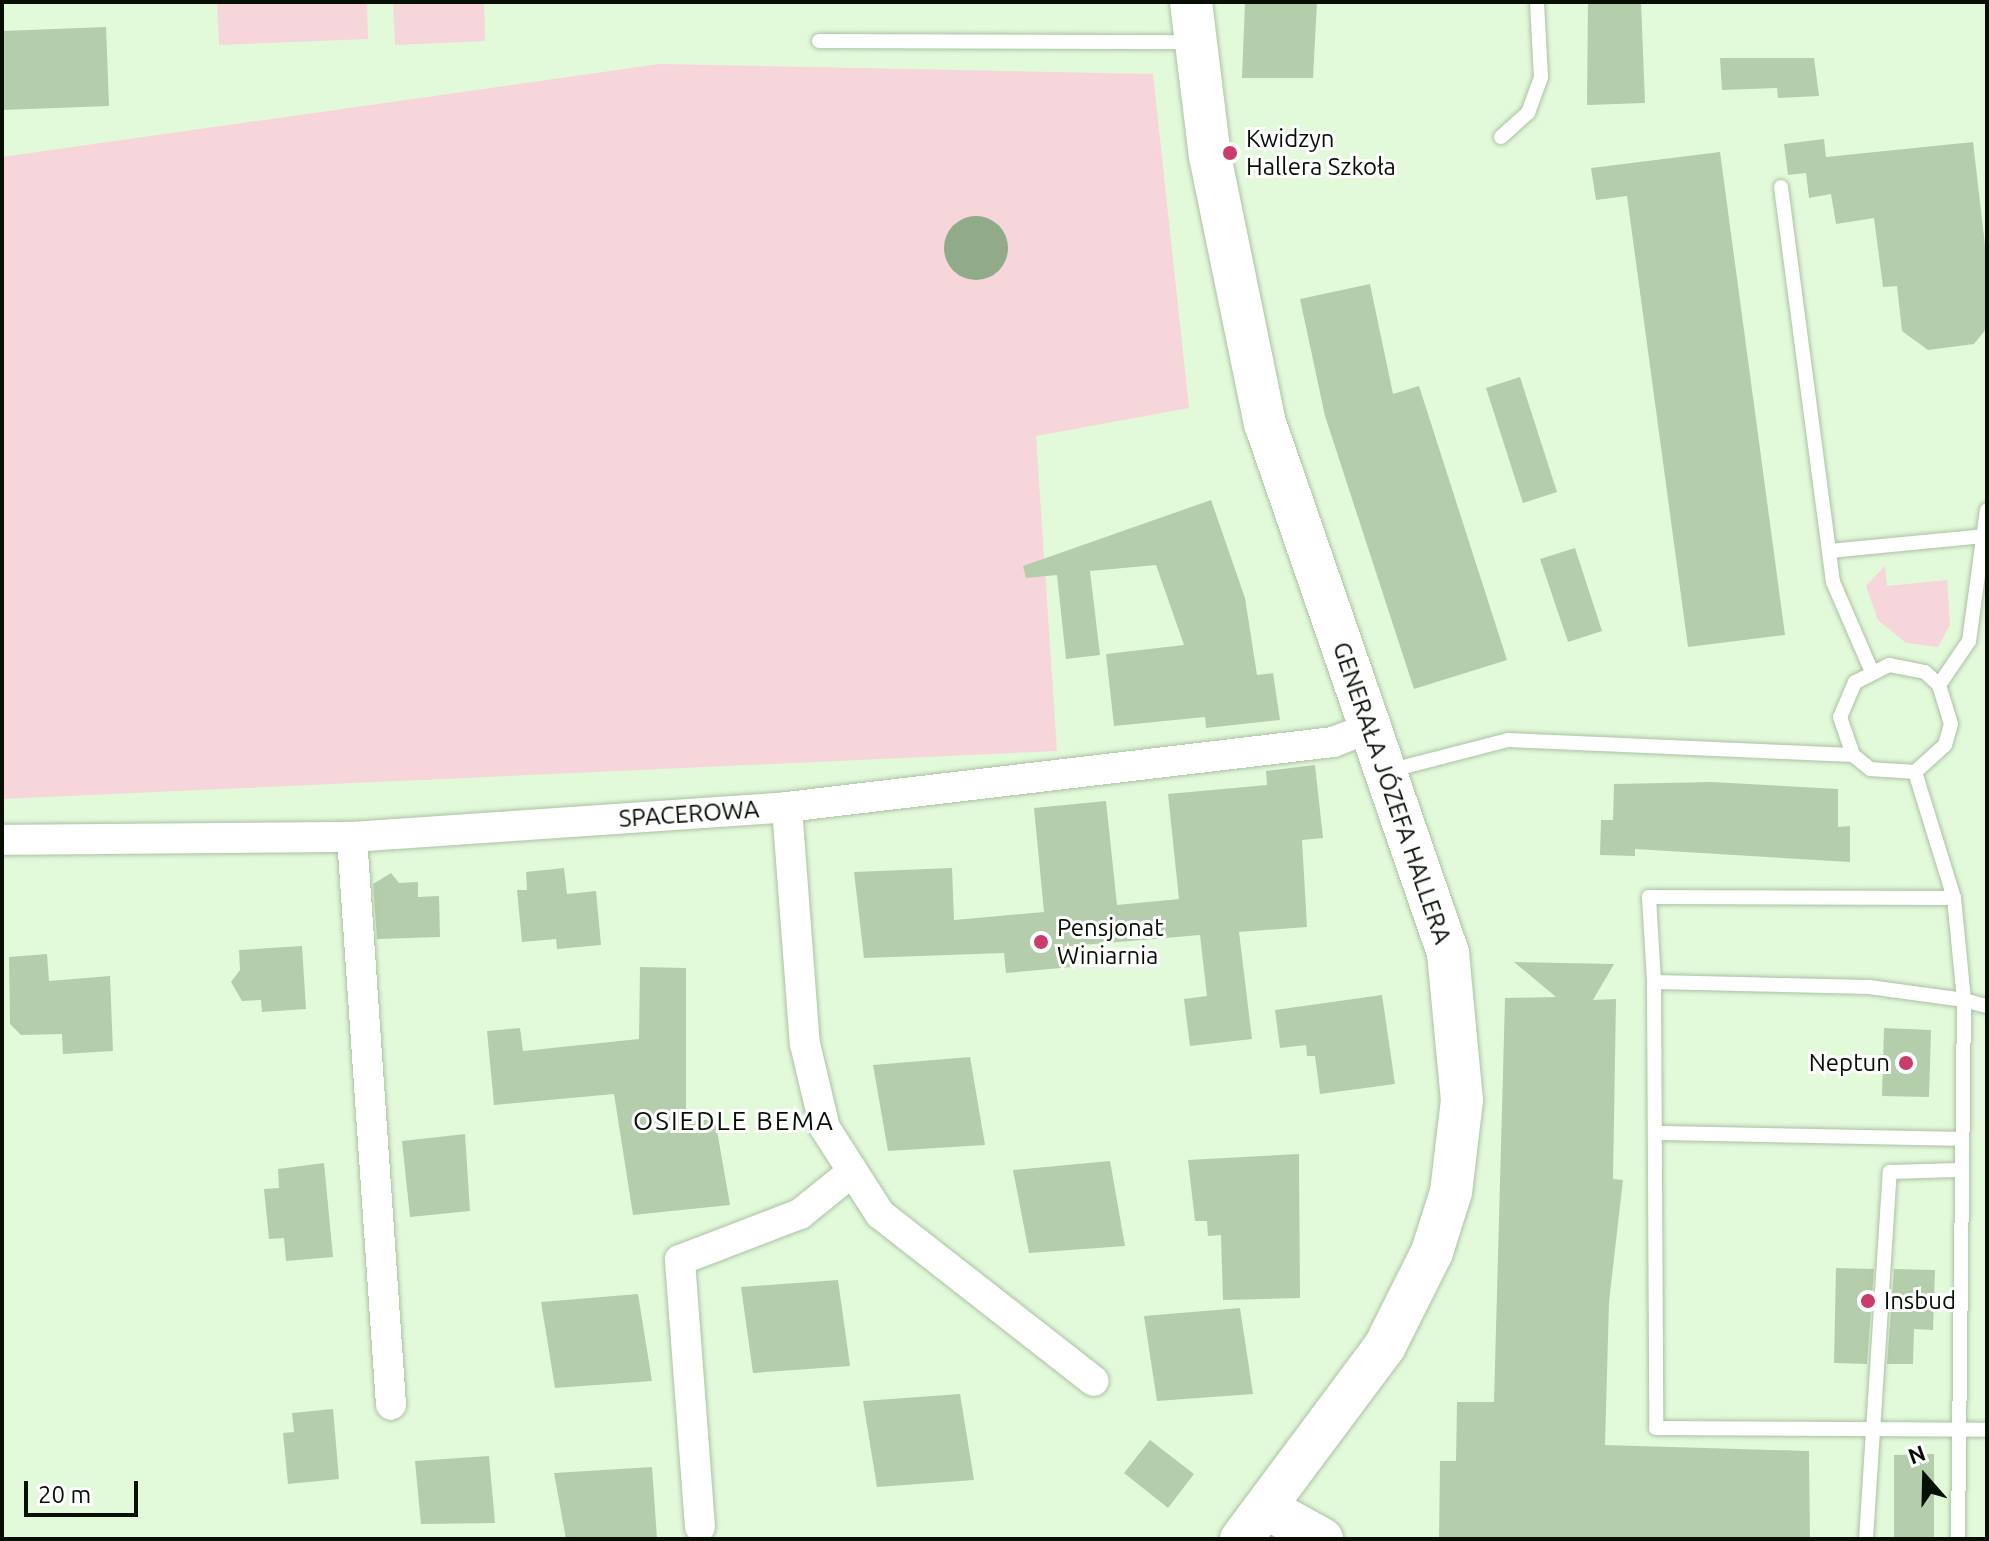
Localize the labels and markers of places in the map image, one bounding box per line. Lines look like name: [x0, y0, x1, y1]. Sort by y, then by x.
place label: Kwidzyn Hallera Szkoła: [1246, 125, 1396, 181]
marker: Kwidzyn Hallera Szkoła: [1221, 144, 1239, 162]
place label: Pensjonat Winiarnia: [1057, 914, 1164, 970]
marker: Pensjonat Winiarnia: [1032, 933, 1050, 951]
place label: Neptun: [1809, 1049, 1890, 1077]
marker: Neptun: [1897, 1054, 1915, 1072]
place label: Insbud: [1884, 1287, 1956, 1315]
marker: Insbud: [1859, 1292, 1877, 1310]

